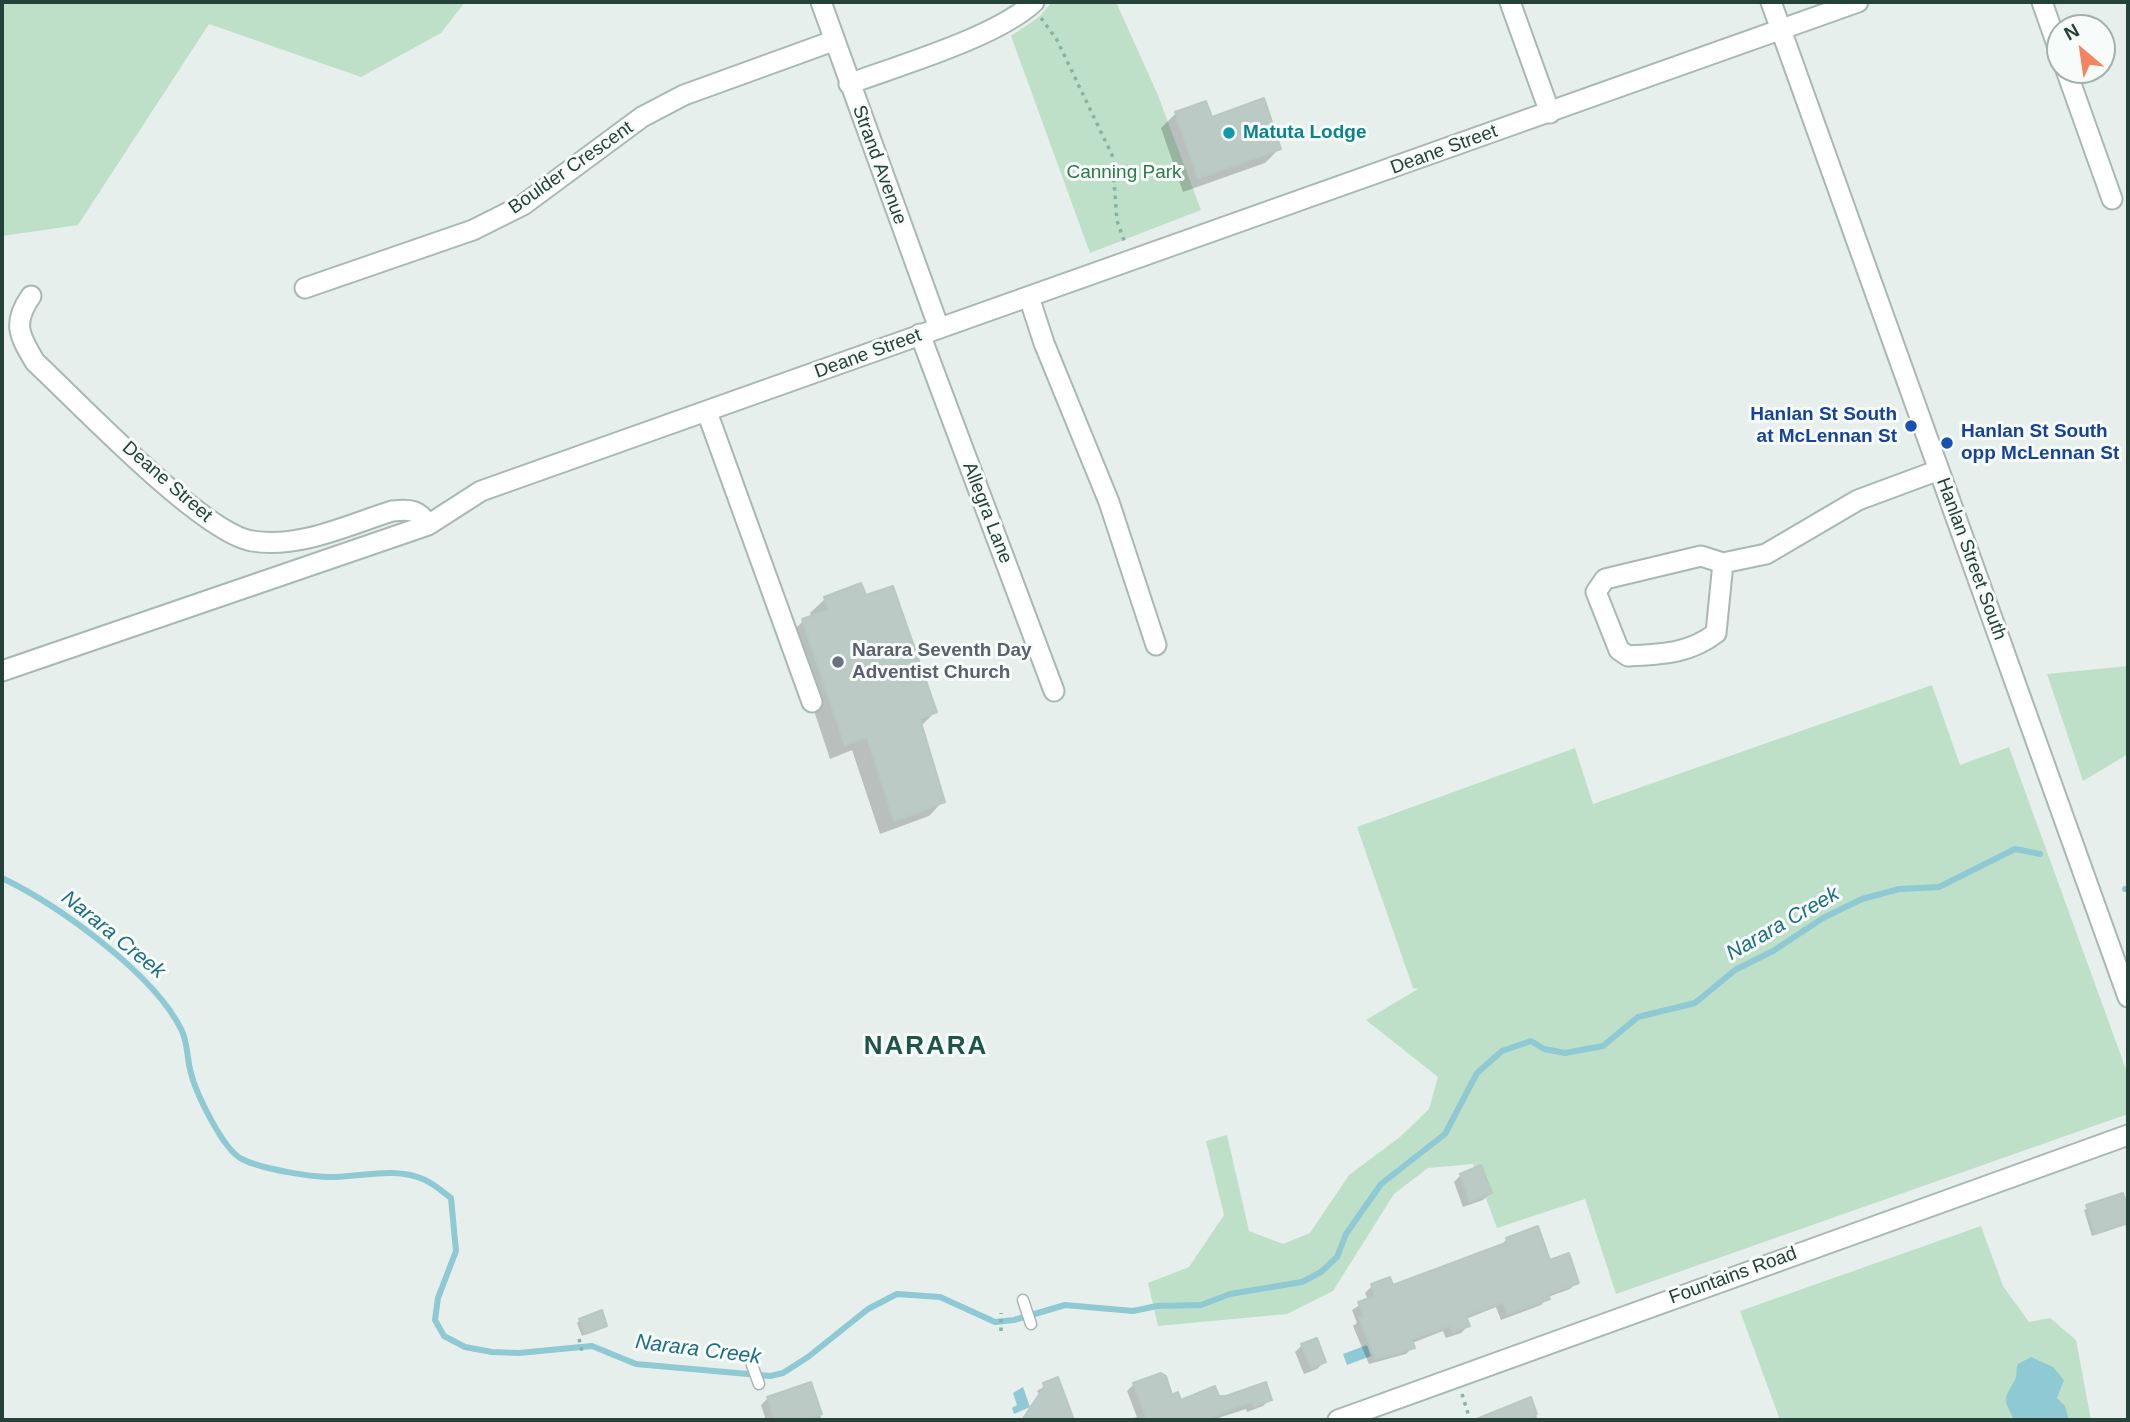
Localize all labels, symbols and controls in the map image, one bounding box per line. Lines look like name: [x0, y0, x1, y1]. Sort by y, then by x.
north arrow: [2046, 14, 2116, 84]
text: N: [2060, 19, 2083, 44]
street label: Strand Avenue: [847, 102, 911, 228]
street label: Boulder Crescent: [504, 117, 638, 219]
street label: Deane Street: [1387, 120, 1501, 180]
place label: Matuta Lodge: [1243, 122, 1366, 144]
marker: Matuta Lodge: [1221, 125, 1237, 141]
park label: Canning Park: [1066, 162, 1182, 184]
street label: Deane Street: [811, 324, 925, 384]
place label: Hanlan St South at McLennan St: [1750, 404, 1897, 448]
marker: Hanlan St South at McLennan St: [1903, 418, 1919, 434]
place label: Hanlan St South opp McLennan St: [1961, 421, 2119, 465]
marker: Hanlan St South opp McLennan St: [1939, 435, 1955, 451]
street label: Deane Street: [117, 437, 217, 527]
street label: Allegra Lane: [957, 459, 1017, 567]
street label: Hanlan Street South: [1931, 475, 2011, 643]
place label: Narara Seventh Day Adventist Church: [852, 640, 1032, 684]
marker: Narara Seventh Day Adventist Church: [830, 654, 846, 670]
water label: Narara Creek: [1722, 882, 1844, 966]
water label: Narara Creek: [56, 886, 170, 984]
district label: NARARA: [864, 1031, 988, 1063]
street label: Fountains Road: [1666, 1242, 1800, 1310]
water label: Narara Creek: [634, 1330, 762, 1370]

